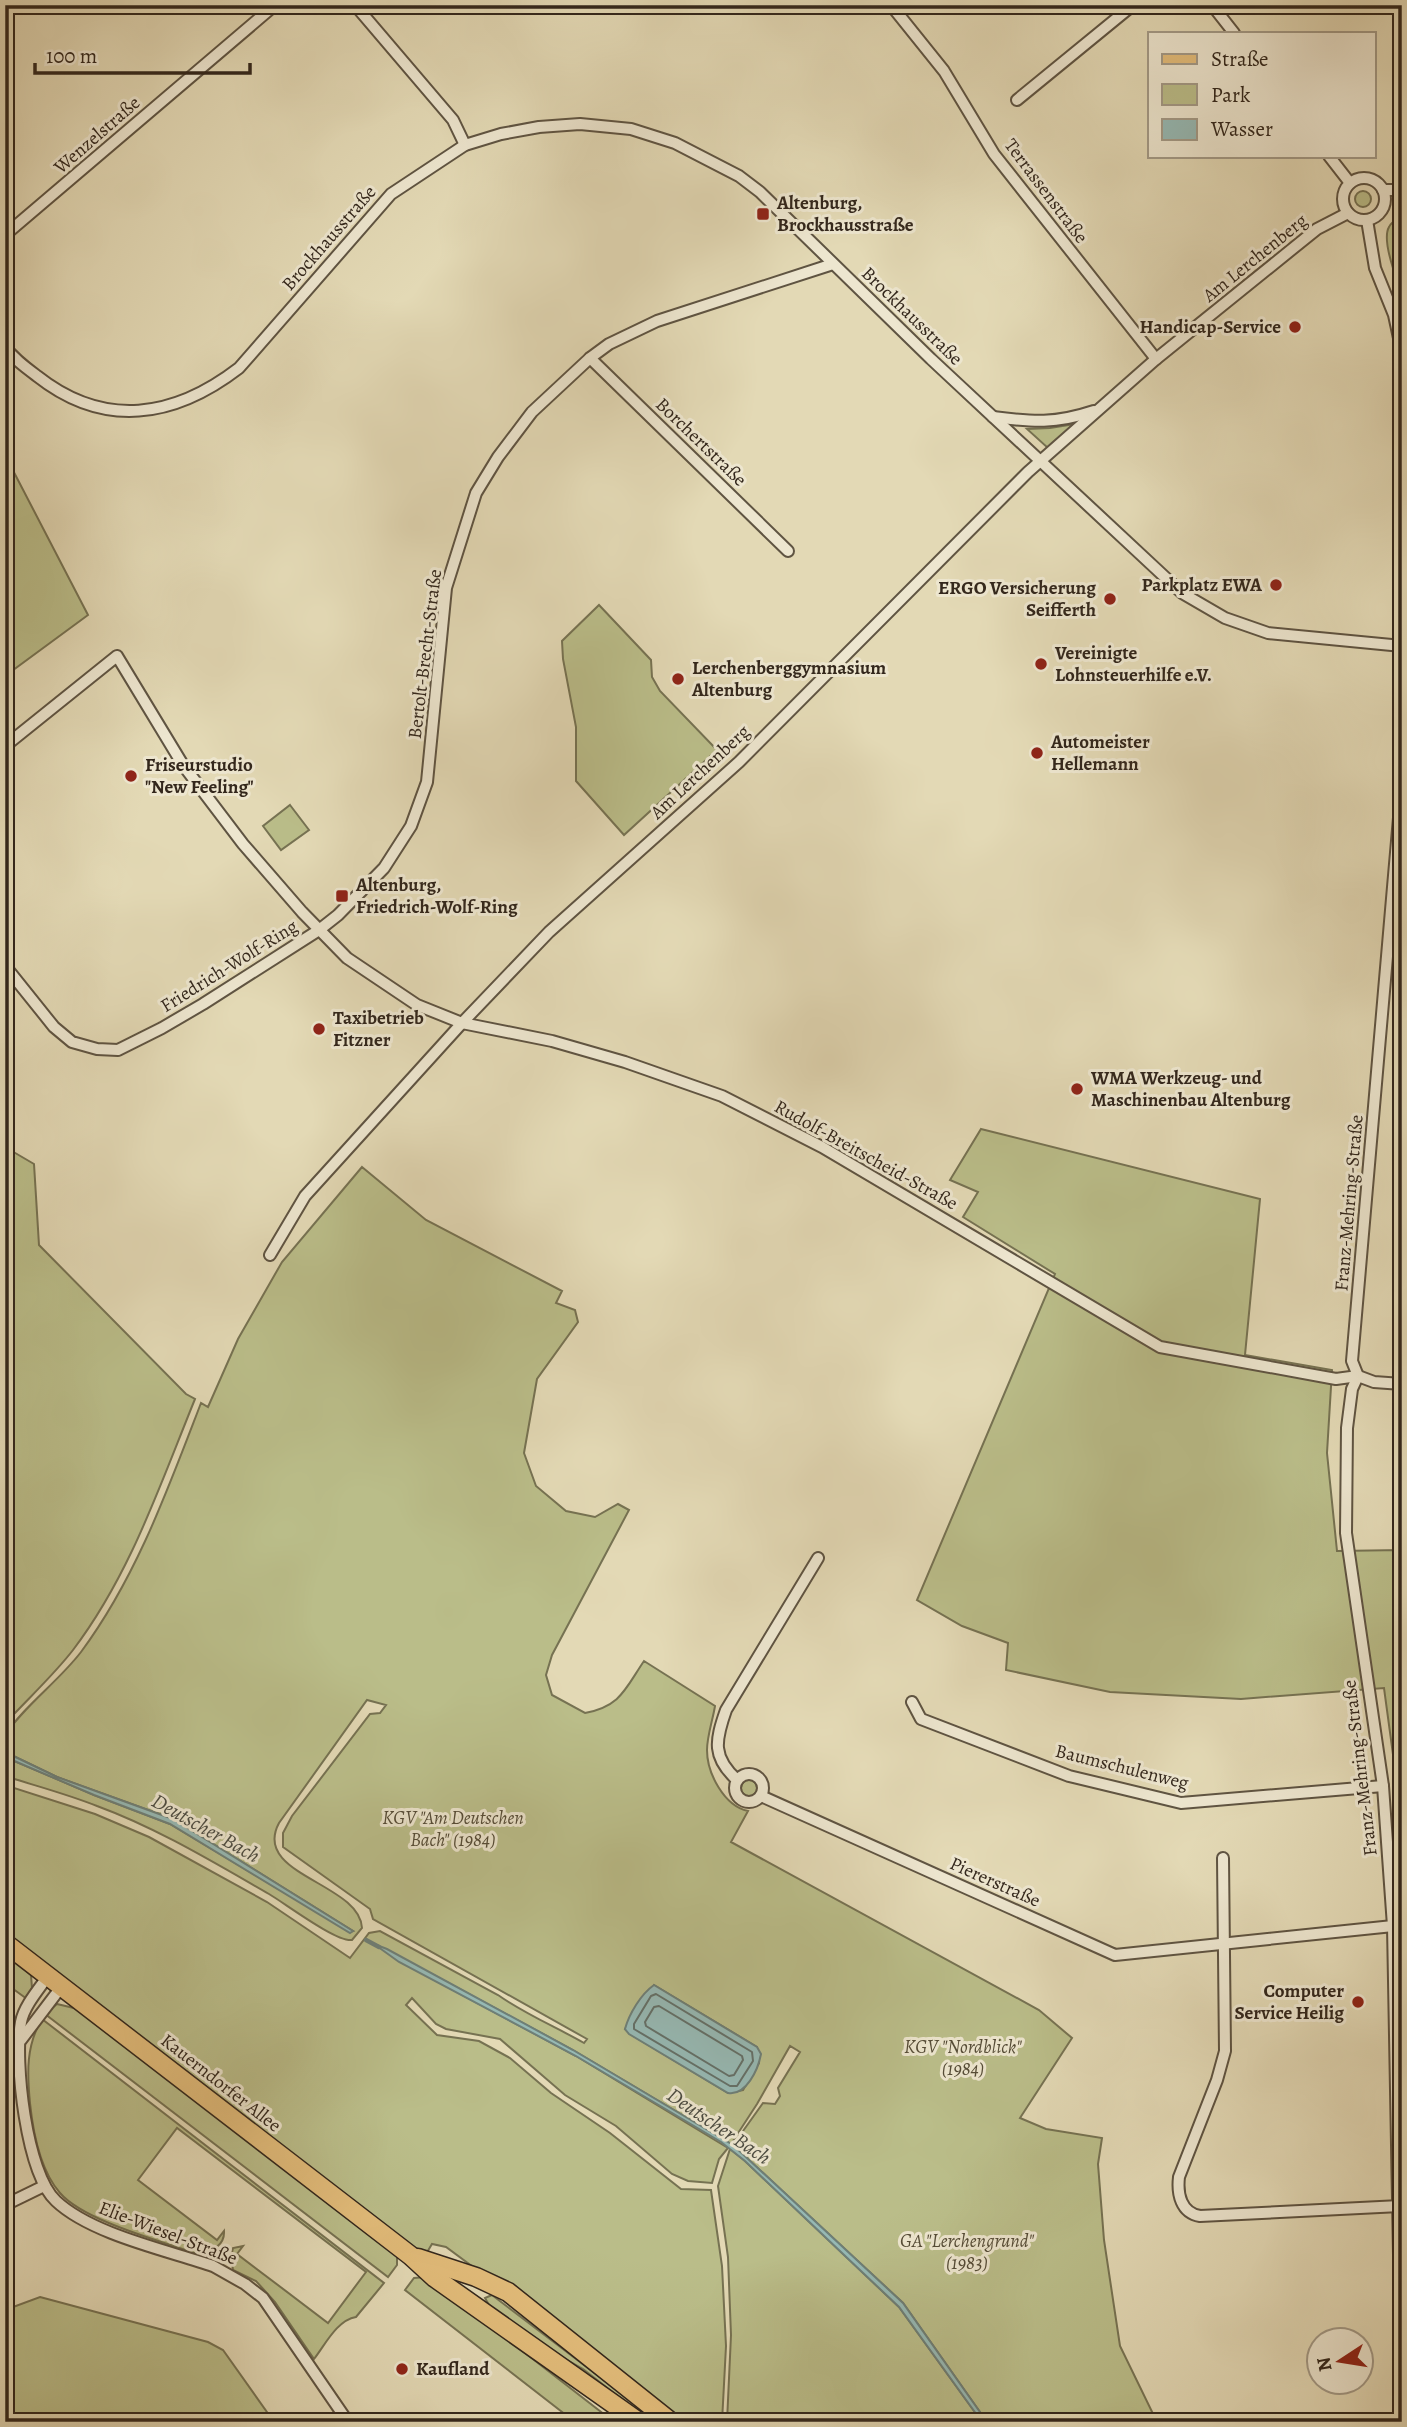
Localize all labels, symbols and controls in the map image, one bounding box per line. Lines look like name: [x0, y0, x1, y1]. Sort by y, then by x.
scale bar: [35, 32, 250, 76]
legend: [1148, 32, 1376, 158]
text: 100 m: [46, 42, 97, 70]
text: Straße: [1211, 45, 1269, 73]
text: Park: [1211, 81, 1251, 109]
street label: Wenzelstraße: [47, 90, 146, 180]
text: Wasser: [1210, 115, 1273, 143]
street label: Terrassenstraße: [998, 133, 1094, 249]
street label: Brockhausstraße: [276, 180, 382, 296]
place label: Altenburg, Brockhausstraße: [776, 190, 914, 238]
marker: Altenburg, Brockhausstraße: [755, 206, 771, 222]
street label: Am Lerchenberg: [1196, 207, 1313, 309]
street label: Brockhausstraße: [856, 261, 968, 371]
place label: Handicap-Service: [1140, 314, 1281, 340]
marker: Handicap-Service: [1287, 319, 1303, 335]
street label: Borchertstraße: [650, 392, 752, 492]
street label: Bertolt-Brecht-Straße: [402, 568, 448, 740]
place label: Parkplatz EWA: [1142, 572, 1263, 598]
place label: ERGO Versicherung Seifferth: [938, 575, 1096, 623]
marker: Parkplatz EWA: [1268, 577, 1284, 593]
marker: ERGO Versicherung Seifferth: [1102, 591, 1118, 607]
place label: Vereinigte Lohnsteuerhilfe e.V.: [1054, 640, 1212, 688]
place label: Lerchenberggymnasium Altenburg: [691, 655, 886, 703]
marker: Vereinigte Lohnsteuerhilfe e.V.: [1033, 656, 1049, 672]
marker: Lerchenberggymnasium Altenburg: [670, 671, 686, 687]
street label: Am Lerchenberg: [644, 719, 756, 826]
place label: Automeister Hellemann: [1050, 729, 1150, 777]
marker: Automeister Hellemann: [1029, 745, 1045, 761]
place label: Friseurstudio "New Feeling": [145, 752, 254, 800]
marker: Friseurstudio "New Feeling": [123, 768, 139, 784]
place label: Altenburg, Friedrich-Wolf-Ring: [355, 872, 518, 920]
marker: Altenburg, Friedrich-Wolf-Ring: [334, 888, 350, 904]
street label: Friedrich-Wolf-Ring: [155, 913, 303, 1019]
place label: Taxibetrieb Fitzner: [333, 1005, 424, 1053]
marker: Taxibetrieb Fitzner: [311, 1021, 327, 1037]
place label: WMA Werkzeug- und Maschinenbau Altenburg: [1090, 1065, 1291, 1113]
marker: WMA Werkzeug- und Maschinenbau Altenburg: [1069, 1081, 1085, 1097]
street label: Rudolf-Breitscheid-Straße: [770, 1094, 962, 1216]
street label: Franz-Mehring-Straße: [1328, 1114, 1370, 1292]
street label: Franz-Mehring-Straße: [1336, 1678, 1384, 1858]
street label: Baumschulenweg: [1053, 1738, 1192, 1796]
water label: Deutscher Bach: [147, 1787, 265, 1869]
park label: KGV "Am Deutschen Bach" (1984): [382, 1805, 524, 1853]
street label: Piererstraße: [946, 1850, 1044, 1914]
place label: Computer Service Heilig: [1234, 1978, 1344, 2026]
marker: Computer Service Heilig: [1350, 1994, 1366, 2010]
street label: Kauerndorfer Allee: [155, 2028, 287, 2138]
park label: KGV "Nordblick" (1984): [904, 2034, 1022, 2082]
water label: Deutscher Bach: [661, 2081, 777, 2171]
street label: Elie-Wiesel-Straße: [95, 2195, 241, 2271]
park label: GA "Lerchengrund" (1983): [900, 2228, 1034, 2276]
north arrow: [1306, 2326, 1376, 2396]
text: N: [1310, 2355, 1339, 2374]
place label: Kaufland: [416, 2356, 490, 2382]
marker: Kaufland: [394, 2361, 410, 2377]

